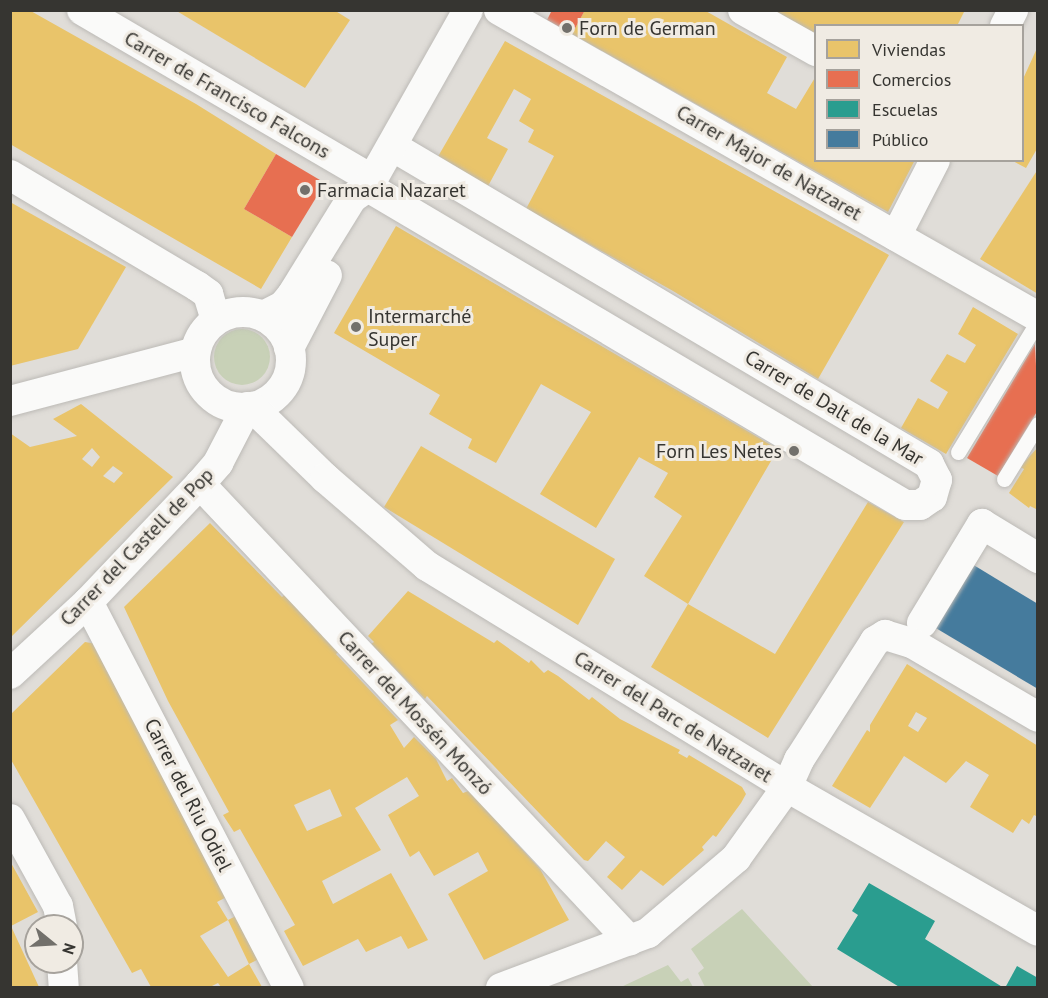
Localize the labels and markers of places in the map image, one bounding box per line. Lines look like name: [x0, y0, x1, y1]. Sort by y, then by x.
place label: Forn de German: [579, 16, 716, 40]
marker: Forn de German: [560, 21, 574, 35]
place label: Farmacia Nazaret: [317, 178, 466, 202]
marker: Farmacia Nazaret: [298, 183, 312, 197]
place label: Intermarché Super: [368, 304, 471, 351]
marker: Intermarché Super: [349, 320, 363, 334]
place label: Forn Les Netes: [656, 439, 782, 463]
marker: Forn Les Netes: [787, 444, 801, 458]

